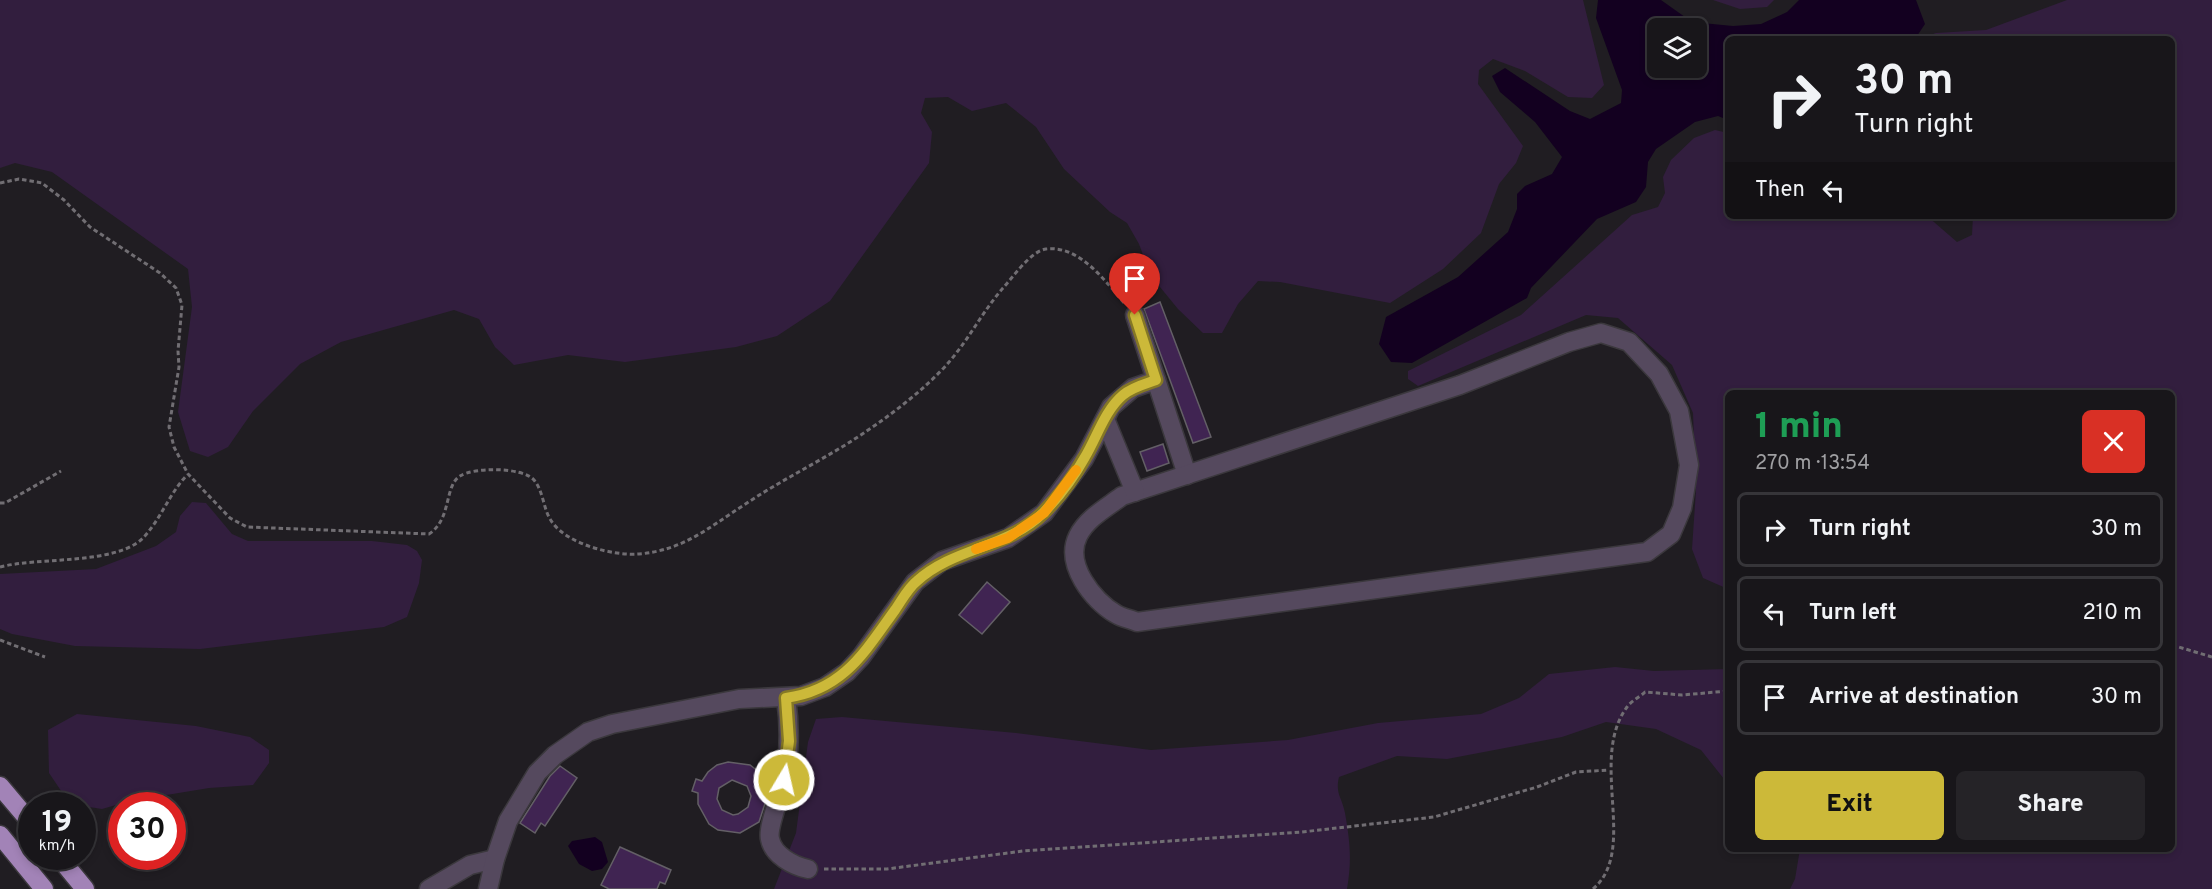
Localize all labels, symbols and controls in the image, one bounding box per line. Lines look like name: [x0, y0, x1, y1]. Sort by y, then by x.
map controls: [1647, 18, 1707, 78]
button: layers: [1647, 18, 1707, 78]
text: 30 m: [1854, 56, 1953, 109]
icon: right: [1755, 60, 1833, 138]
text: Turn right: [1854, 108, 1973, 142]
icon: left: [1817, 174, 1850, 207]
text: Then: [1755, 177, 1805, 204]
pin: [1109, 253, 1160, 315]
icon: arrive: [1118, 262, 1151, 295]
text: 1 min: [1755, 405, 1843, 451]
button: close: [2082, 410, 2145, 473]
text: 270 m · 13:54: [1755, 451, 1870, 477]
icon: right: [1758, 513, 1791, 546]
text: Turn right: [1809, 516, 1911, 543]
text: 30 m: [2091, 516, 2142, 543]
icon: left: [1758, 597, 1791, 630]
text: Turn left: [1809, 600, 1897, 627]
text: 210 m: [2082, 600, 2142, 627]
icon: arrive: [1758, 681, 1791, 714]
text: Arrive at destination: [1809, 684, 2019, 711]
text: 30 m: [2091, 684, 2142, 711]
position arrow: [752, 748, 816, 812]
button: Exit: [1755, 771, 1944, 840]
button: Share: [1956, 771, 2145, 840]
speed limit sign: 30: [108, 792, 186, 870]
text: 19: [42, 805, 72, 842]
text: km/h: [39, 837, 75, 856]

